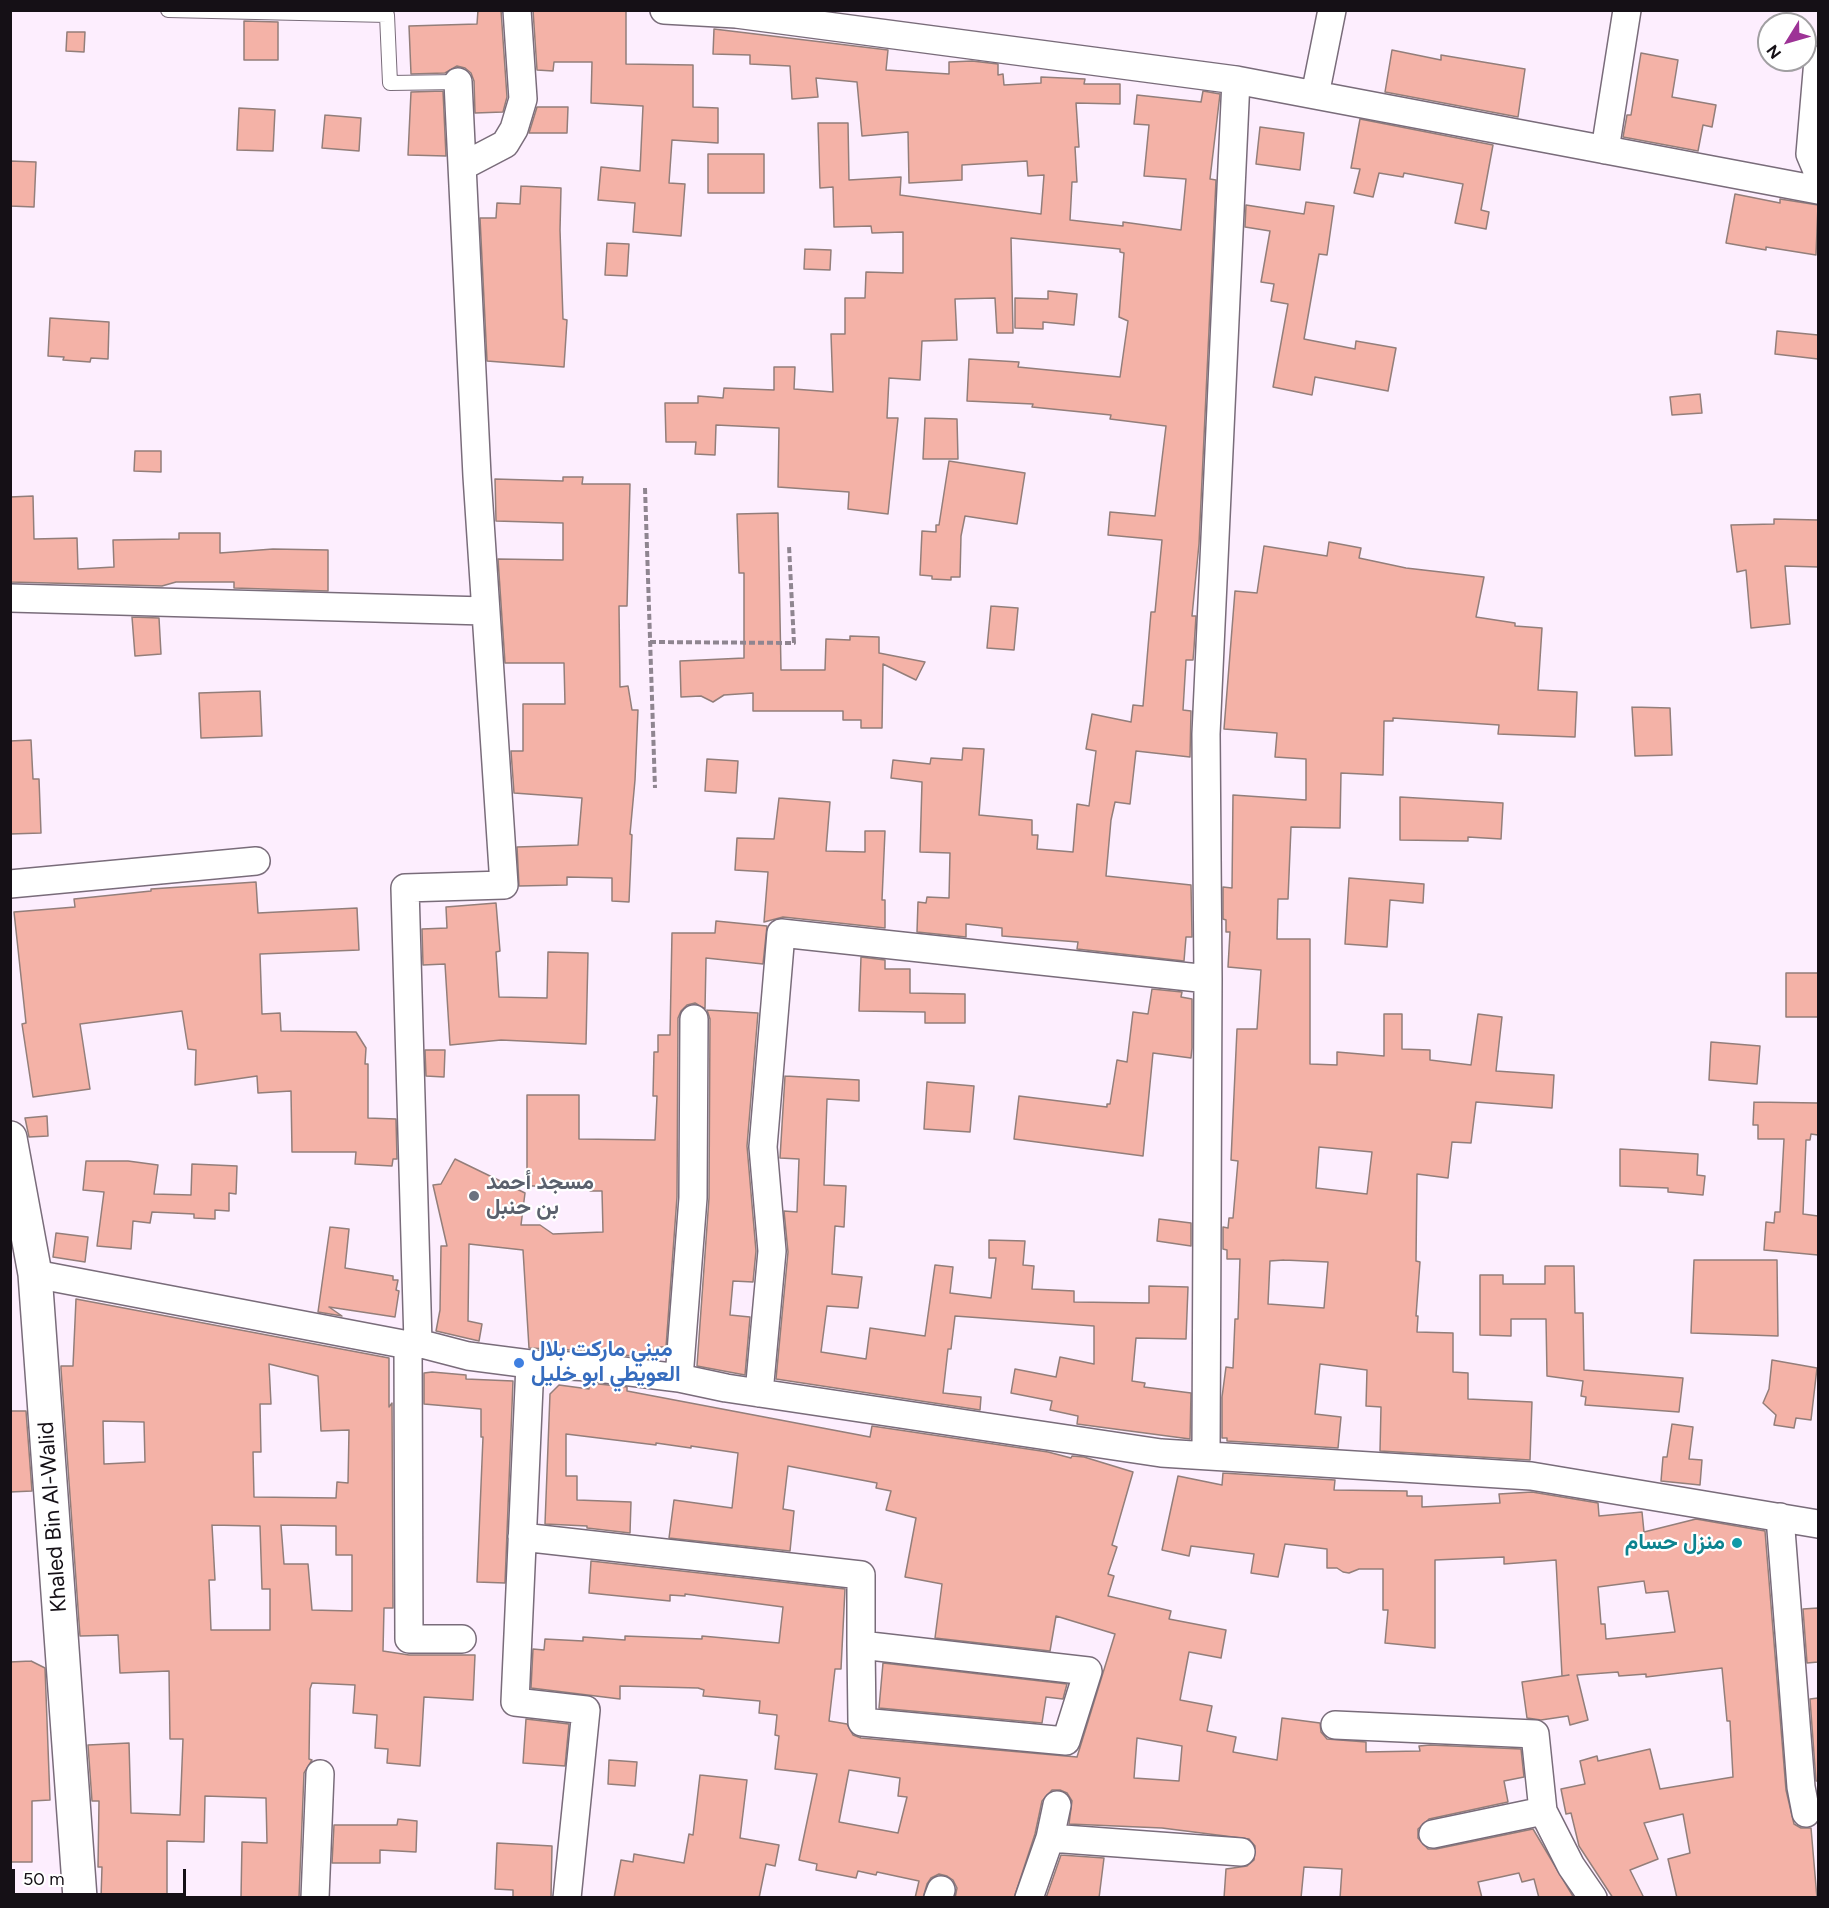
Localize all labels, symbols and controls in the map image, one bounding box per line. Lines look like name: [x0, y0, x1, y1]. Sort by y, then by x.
north arrow: [1757, 12, 1817, 72]
text: N: [1763, 41, 1785, 63]
place label: مسجد أحمد بن حنبل: [486, 1170, 594, 1222]
marker: مسجد أحمد بن حنبل: [467, 1189, 481, 1203]
place label: ميني ماركت بلال العويطي ابو خليل: [531, 1337, 681, 1388]
marker: ميني ماركت بلال العويطي ابو خليل: [512, 1356, 526, 1370]
street label: Khaled Bin Al-Walid: [33, 1421, 73, 1613]
place label: منزل حسام: [1625, 1530, 1725, 1556]
marker: منزل حسام: [1730, 1536, 1744, 1550]
scale bar: [15, 1857, 189, 1895]
text: 50 m: [23, 1868, 65, 1890]

